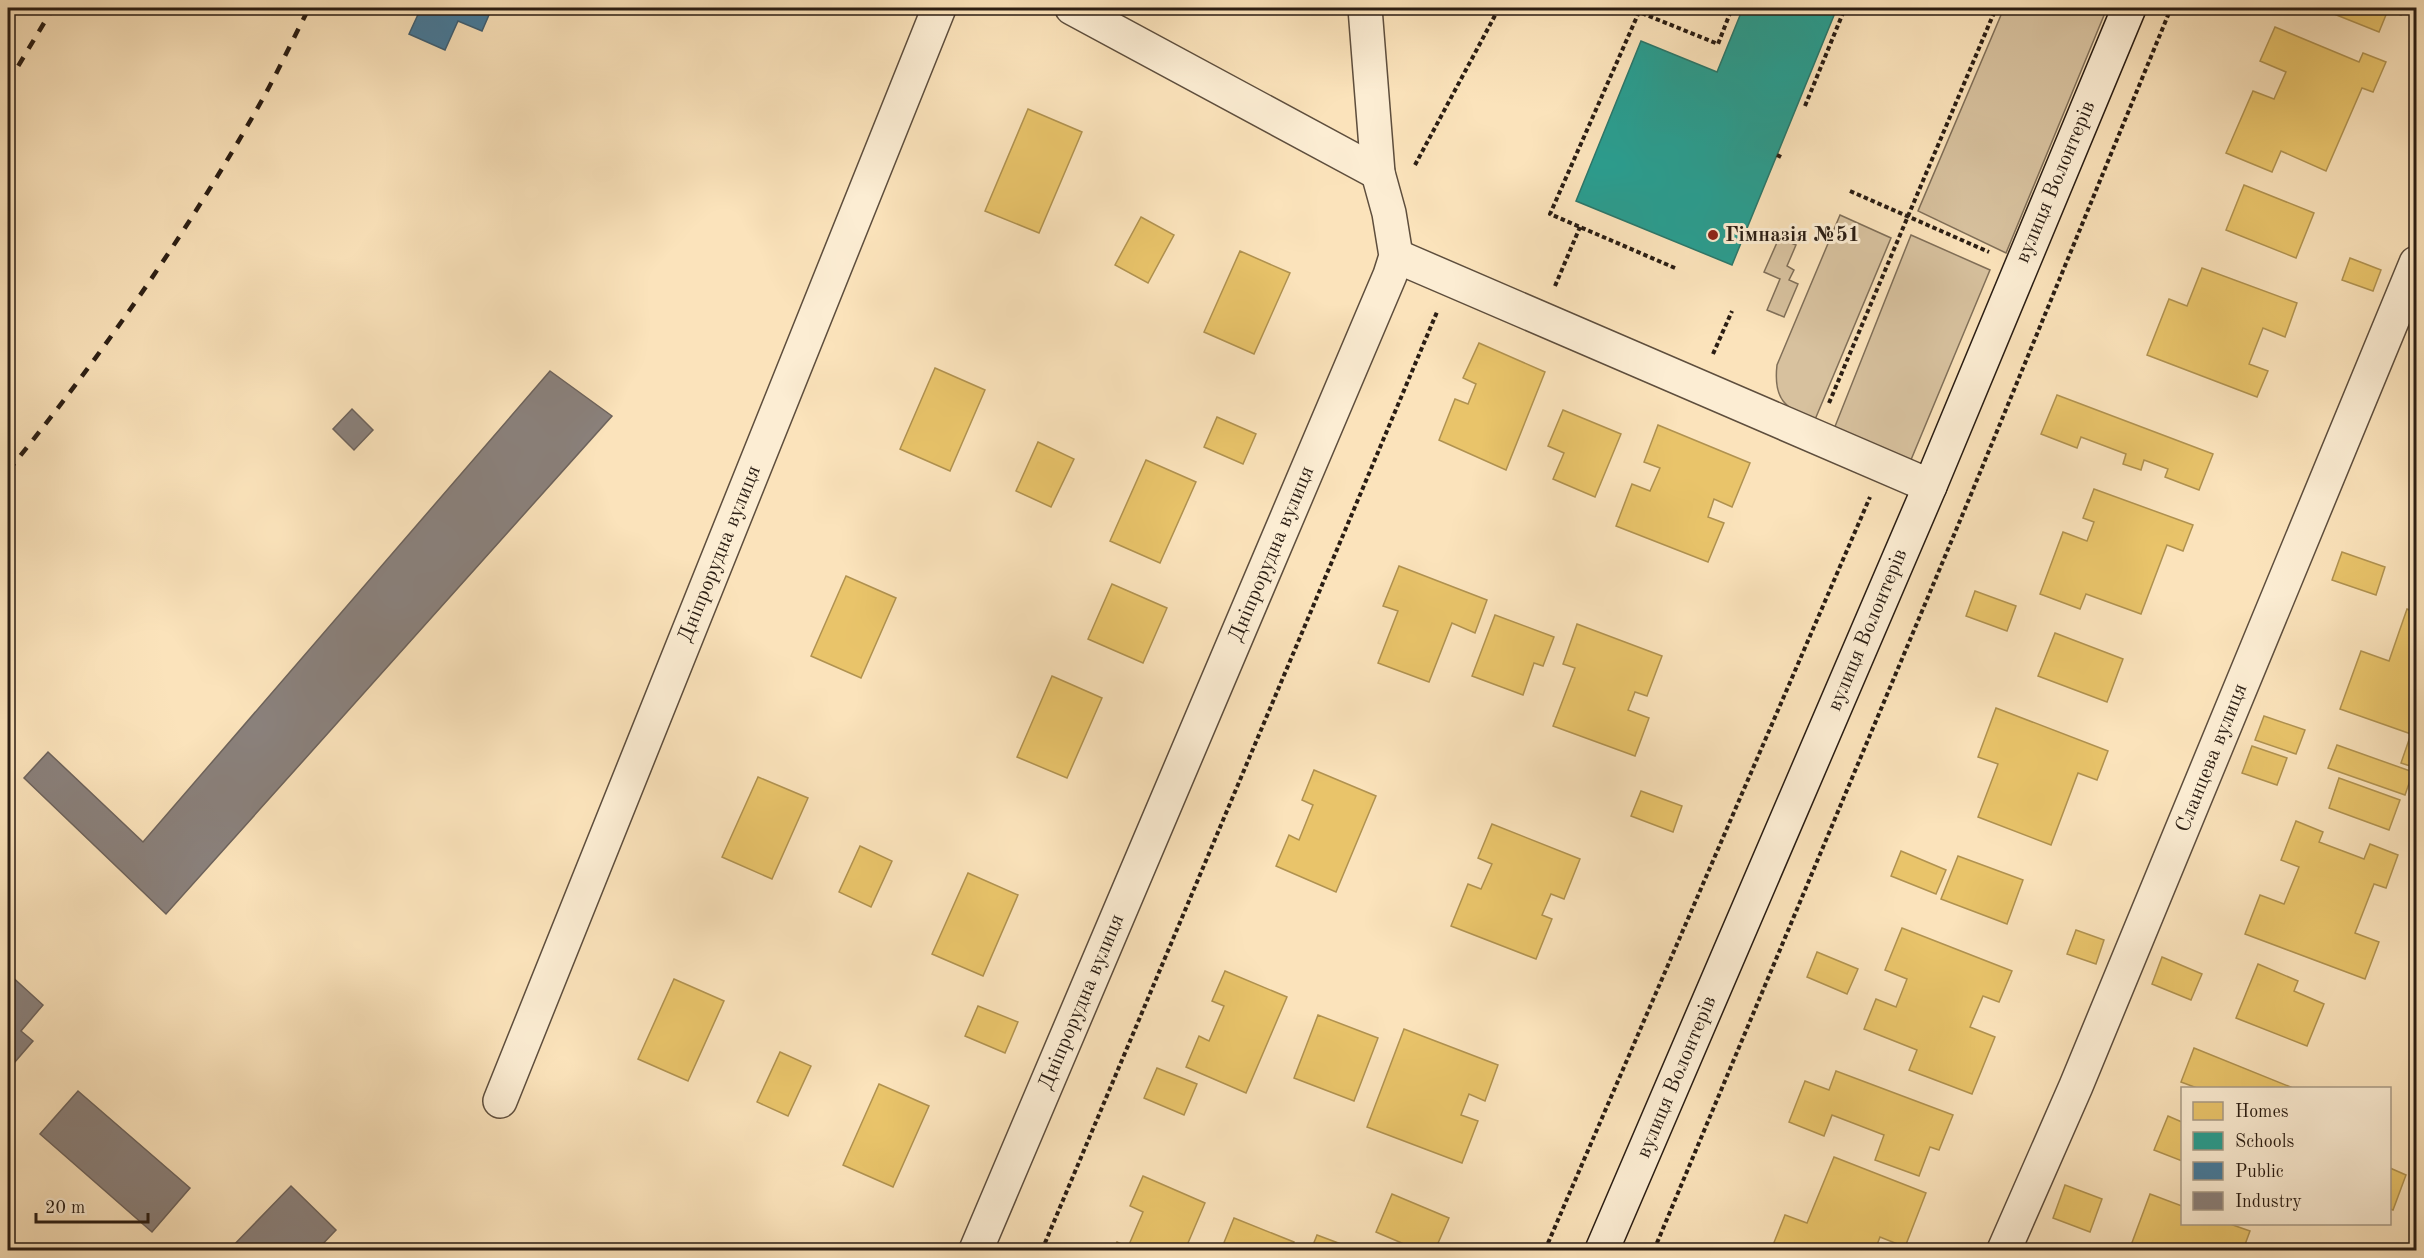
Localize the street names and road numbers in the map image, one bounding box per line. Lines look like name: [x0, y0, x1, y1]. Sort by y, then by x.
street label: вулиця Волонтерів: [2012, 98, 2100, 266]
street label: Дніпрорудна вулиця: [675, 463, 765, 645]
street label: Дніпрорудна вулиця: [1226, 463, 1319, 645]
street label: вулиця Волонтерів: [1824, 546, 1912, 714]
street label: Сланцева вулиця: [2173, 681, 2251, 835]
street label: Дніпрорудна вулиця: [1036, 911, 1129, 1093]
street label: вулиця Волонтерів: [1633, 993, 1721, 1161]

